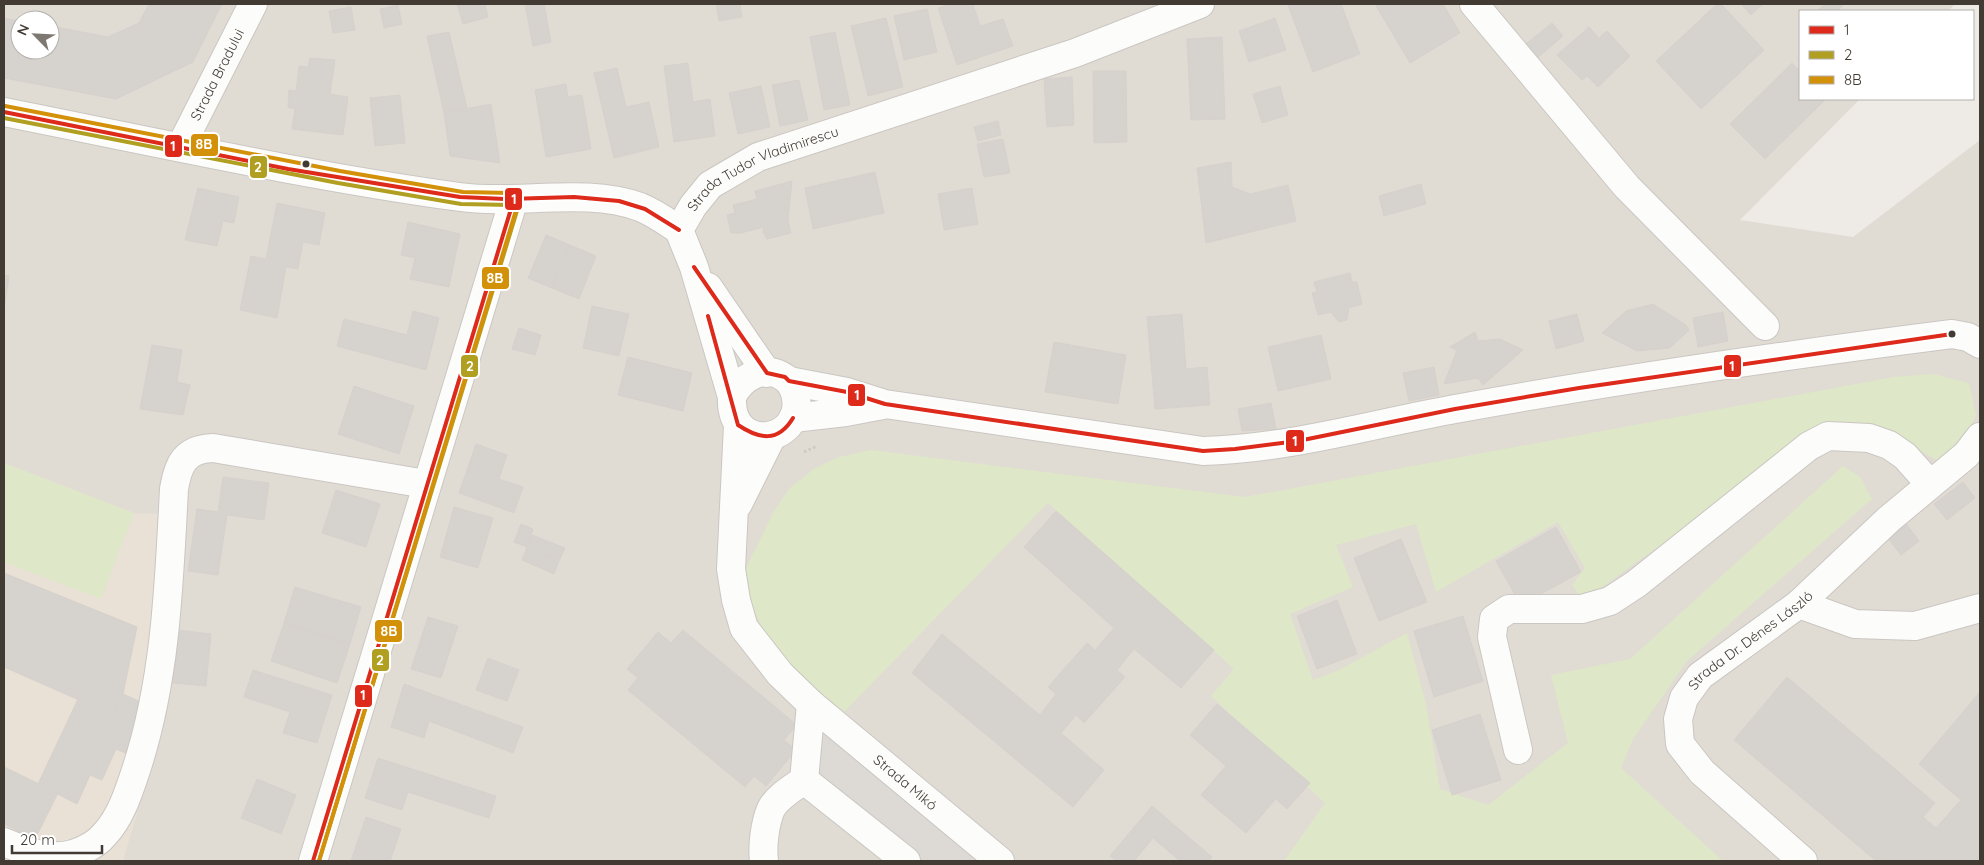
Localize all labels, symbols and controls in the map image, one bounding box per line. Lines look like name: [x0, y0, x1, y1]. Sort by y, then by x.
north arrow: [10, 10, 60, 60]
legend: [1799, 10, 1974, 100]
text: 1: [1844, 20, 1850, 39]
text: N: [13, 21, 33, 38]
street label: Strada Bradului: [186, 26, 248, 124]
text: 2: [1844, 45, 1852, 64]
text: 8B: [1844, 70, 1862, 89]
street label: Strada Tudor Vladimirescu: [683, 122, 841, 214]
line badge: 8B: [190, 133, 219, 157]
line badge: 1: [164, 134, 183, 158]
text: 8B: [196, 135, 212, 153]
text: 1: [170, 137, 176, 155]
line badge: 2: [249, 155, 268, 179]
text: 2: [254, 158, 262, 176]
unlabelled marker: [301, 159, 311, 169]
line badge: 1: [504, 187, 523, 211]
text: 1: [511, 190, 517, 208]
line badge: 8B: [481, 266, 510, 290]
text: 8B: [487, 269, 503, 287]
unlabelled marker: [1947, 329, 1957, 339]
line badge: 2: [460, 354, 479, 378]
line badge: 1: [1723, 354, 1742, 378]
text: 2: [466, 357, 474, 375]
text: 1: [1729, 357, 1735, 375]
line badge: 1: [847, 383, 866, 407]
text: 1: [854, 386, 860, 404]
line badge: 1: [1285, 429, 1305, 453]
text: 1: [1292, 432, 1298, 450]
street label: Strada Dr. Dénes László: [1684, 587, 1817, 693]
line badge: 8B: [374, 619, 403, 643]
text: 8B: [381, 622, 397, 640]
line badge: 2: [371, 648, 390, 672]
text: 2: [376, 651, 384, 669]
line badge: 1: [354, 684, 373, 708]
text: 1: [360, 686, 366, 704]
street label: Strada Mikó: [870, 751, 941, 814]
scale bar: [12, 822, 102, 854]
text: 20 m: [20, 830, 55, 849]

